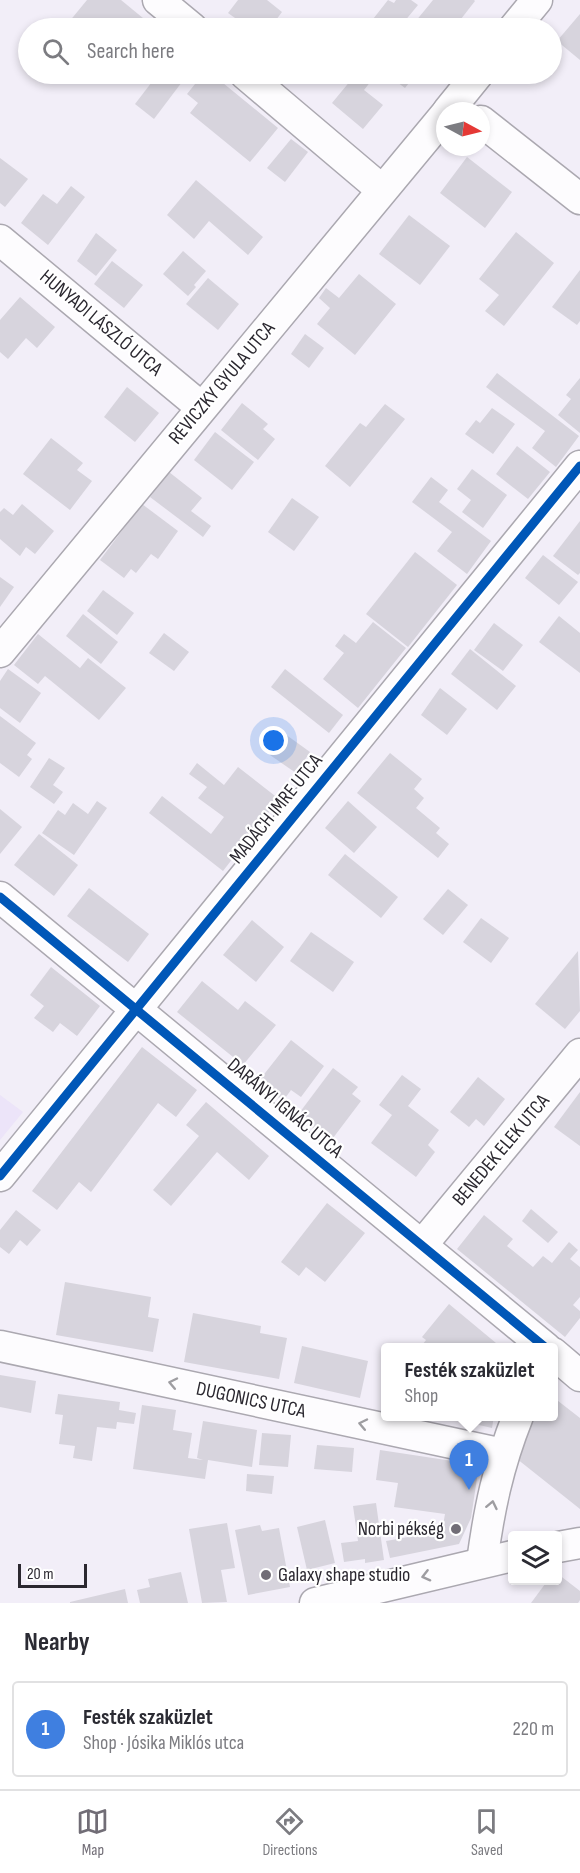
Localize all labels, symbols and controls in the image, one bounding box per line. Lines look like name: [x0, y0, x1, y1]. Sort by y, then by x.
search box: [18, 18, 562, 84]
icon: search: [39, 35, 72, 68]
text: Search here: [87, 38, 174, 65]
north arrow: [436, 102, 490, 156]
street label: HUNYADI LÁSZLÓ UTCA: [35, 265, 167, 381]
street label: REVICZKY GYULA UTCA: [164, 317, 280, 449]
your location: [259, 726, 288, 755]
street label: MADÁCH IMRE UTCA: [225, 749, 328, 869]
street label: DARÁNYI IGNÁC UTCA: [222, 1053, 348, 1163]
street label: BENEDEK ELEK UTCA: [447, 1089, 555, 1211]
popup: [381, 1343, 558, 1421]
text: Festék szaküzlet: [405, 1357, 534, 1384]
one-way arrow: [168, 1377, 178, 1390]
street label: DUGONICS UTCA: [194, 1377, 308, 1423]
text: Shop: [405, 1384, 438, 1408]
one-way arrow: [359, 1418, 369, 1431]
pin: 1: [450, 1440, 488, 1490]
one-way arrow: [484, 1500, 497, 1510]
place label: Norbi pékség: [358, 1517, 444, 1541]
marker: Norbi pékség: [449, 1522, 463, 1536]
map controls: [508, 1531, 562, 1585]
button: layers: [508, 1531, 562, 1585]
scale bar: [18, 1561, 87, 1588]
place label: Galaxy shape studio: [278, 1563, 410, 1587]
text: 20 m: [27, 1565, 54, 1584]
marker: Galaxy shape studio: [259, 1568, 273, 1582]
one-way arrow: [421, 1569, 431, 1582]
text: Nearby: [24, 1627, 90, 1658]
text: Festék szaküzlet: [83, 1704, 213, 1731]
text: 1: [42, 1717, 49, 1741]
text: 220 m: [513, 1717, 554, 1741]
text: Shop · Jósika Miklós utca: [83, 1731, 244, 1755]
tab: Map: [76, 1805, 109, 1860]
tab: Directions: [262, 1805, 317, 1860]
tab: Saved: [470, 1805, 503, 1860]

